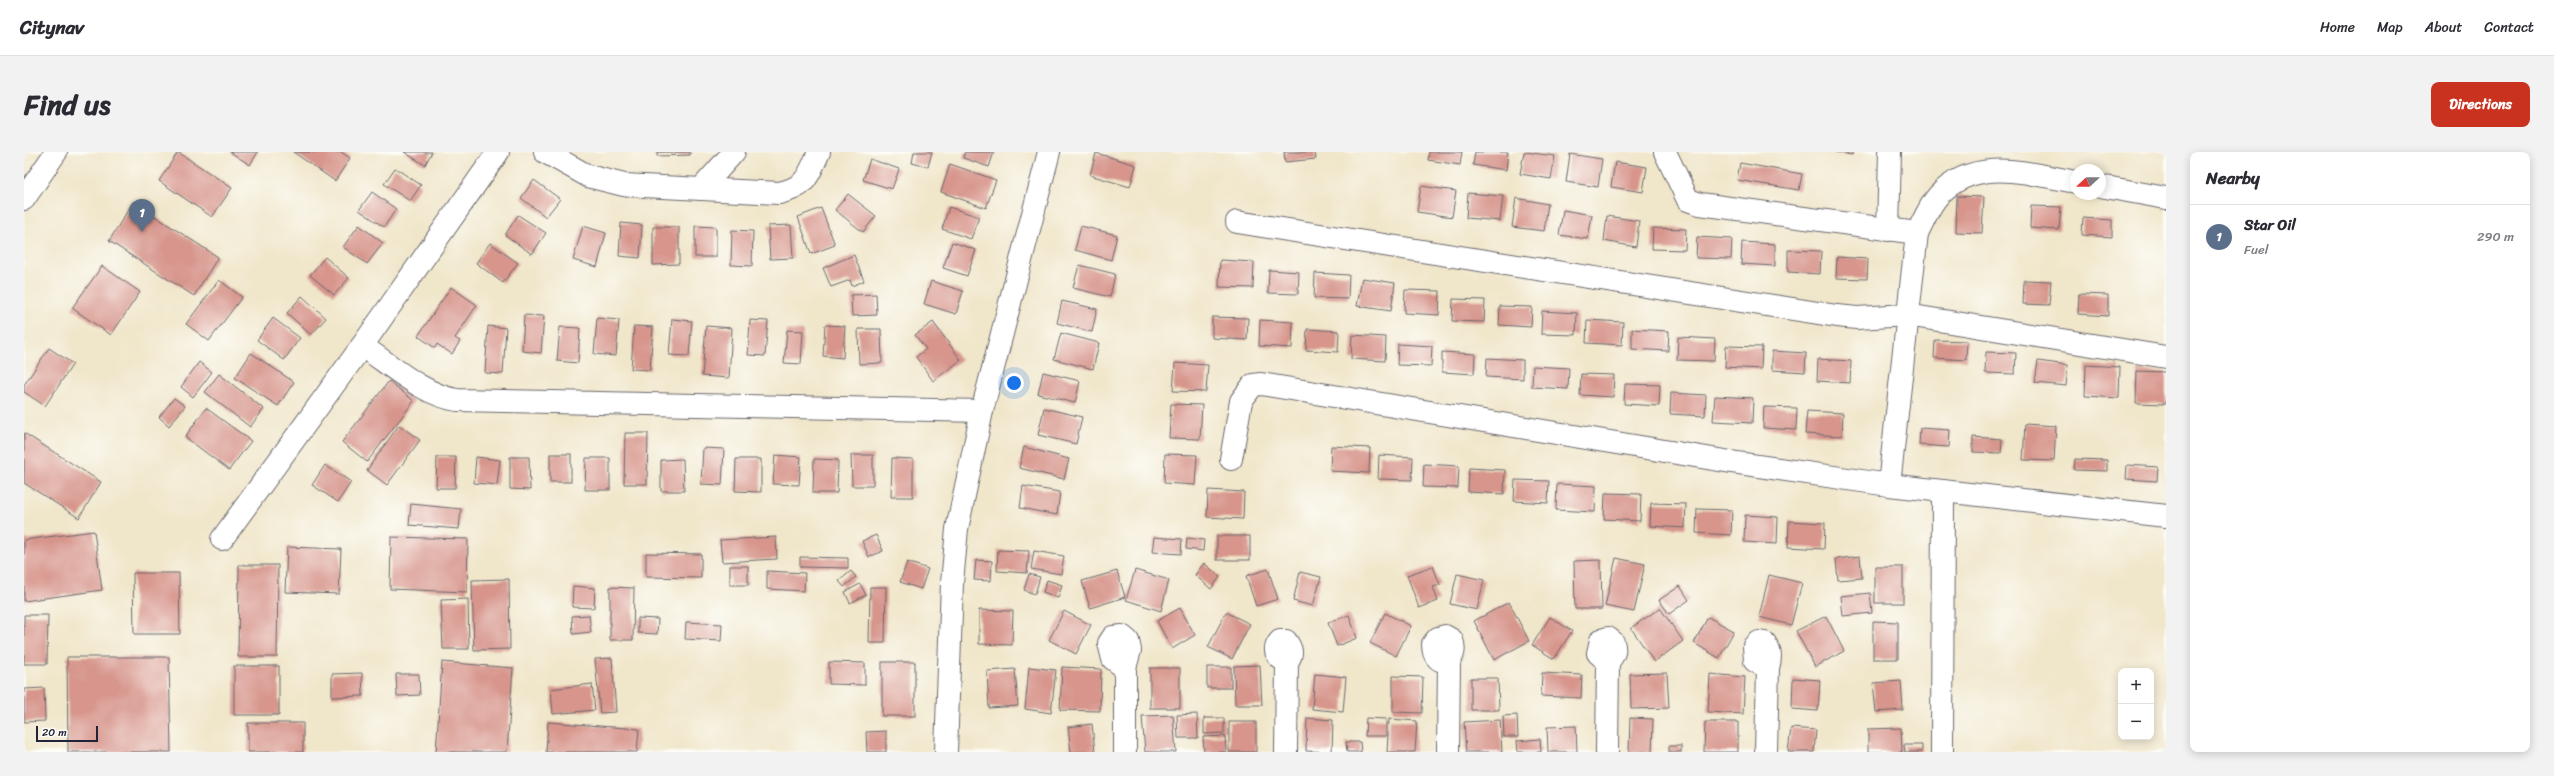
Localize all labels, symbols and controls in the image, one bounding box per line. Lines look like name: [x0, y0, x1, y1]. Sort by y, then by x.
text: Citynav: [20, 11, 84, 44]
text: Home: [2320, 15, 2355, 40]
text: Map: [2377, 15, 2403, 40]
text: About: [2425, 15, 2462, 40]
text: Contact: [2484, 15, 2534, 40]
text: Find us: [24, 80, 111, 129]
button: Directions: [2431, 82, 2530, 127]
text: Nearby: [2206, 163, 2260, 193]
north arrow: [2070, 164, 2106, 200]
pin: 1: [129, 199, 155, 232]
text: Star Oil: [2244, 212, 2296, 238]
text: 1: [2216, 225, 2222, 248]
text: 290 m: [2477, 225, 2514, 248]
text: Fuel: [2244, 238, 2268, 261]
your location: [1004, 373, 1024, 393]
map controls: [2118, 668, 2154, 740]
button: +: [2118, 668, 2154, 704]
button: −: [2118, 704, 2154, 740]
text: 20 m: [42, 723, 67, 742]
scale bar: [36, 724, 98, 743]

